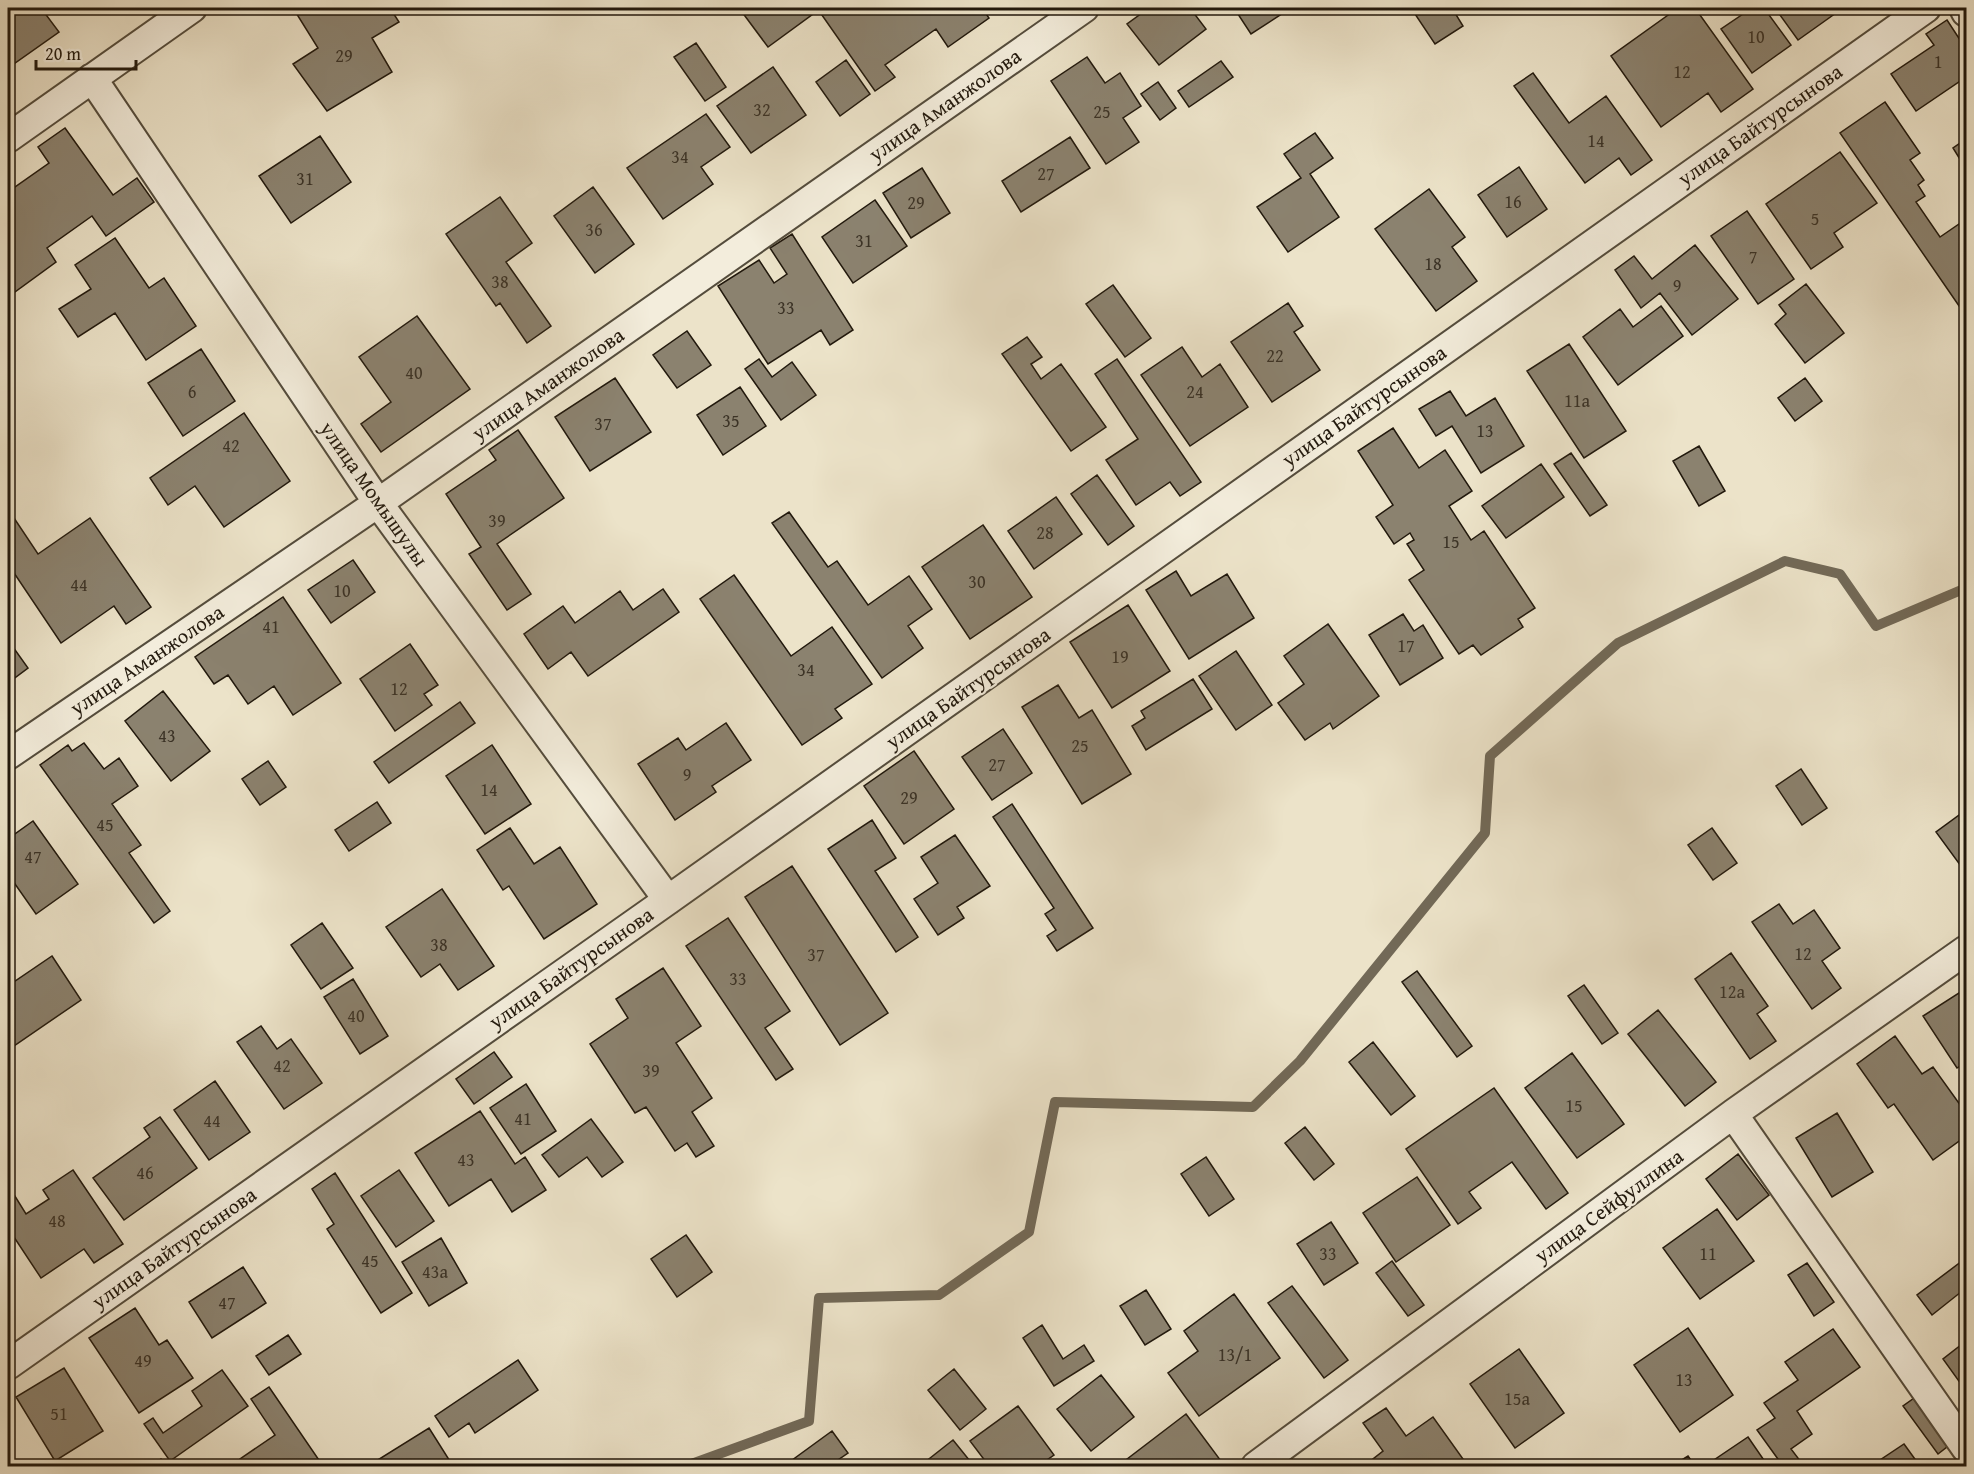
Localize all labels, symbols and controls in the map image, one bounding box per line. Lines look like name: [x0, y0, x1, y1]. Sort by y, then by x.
house number: 10: [1747, 23, 1765, 50]
scale bar: [36, 33, 136, 71]
text: 20 m: [45, 40, 81, 67]
street label: улица Аманжолова: [861, 40, 1027, 169]
house number: 29: [335, 42, 353, 69]
house number: 1: [1934, 48, 1942, 75]
street label: улица Байтурсынова: [1670, 56, 1848, 194]
house number: 12: [1673, 58, 1691, 85]
house number: 32: [753, 96, 771, 123]
house number: 25: [1093, 98, 1111, 125]
house number: 14: [1587, 127, 1605, 154]
house number: 34: [671, 143, 689, 170]
house number: 27: [1037, 160, 1055, 187]
house number: 31: [296, 165, 314, 192]
house number: 16: [1504, 188, 1522, 215]
house number: 29: [907, 189, 925, 216]
house number: 5: [1811, 205, 1819, 232]
house number: 36: [585, 216, 603, 243]
house number: 31: [855, 227, 873, 254]
house number: 7: [1749, 243, 1757, 270]
house number: 18: [1424, 250, 1442, 277]
house number: 38: [491, 268, 509, 295]
house number: 9: [1673, 272, 1681, 299]
house number: 33: [777, 294, 795, 321]
street label: улица Аманжолова: [464, 319, 630, 448]
street label: улица Байтурсынова: [1274, 337, 1452, 475]
house number: 22: [1266, 342, 1284, 369]
house number: 40: [405, 359, 423, 386]
house number: 6: [188, 378, 196, 405]
house number: 24: [1186, 378, 1204, 405]
house number: 11а: [1564, 387, 1590, 414]
house number: 35: [722, 407, 740, 434]
house number: 37: [594, 410, 612, 437]
street label: улица Момышулы: [312, 414, 436, 573]
house number: 13: [1476, 417, 1494, 444]
house number: 42: [222, 432, 240, 459]
house number: 39: [488, 507, 506, 534]
house number: 28: [1036, 519, 1054, 546]
house number: 15: [1442, 528, 1460, 555]
house number: 30: [968, 568, 986, 595]
house number: 44: [70, 571, 88, 598]
house number: 10: [333, 577, 351, 604]
street label: улица Аманжолова: [63, 596, 230, 723]
house number: 41: [262, 613, 280, 640]
street label: улица Байтурсынова: [878, 619, 1056, 757]
house number: 17: [1397, 632, 1415, 659]
house number: 19: [1111, 643, 1129, 670]
house number: 34: [797, 656, 815, 683]
house number: 12: [390, 675, 408, 702]
house number: 43: [158, 722, 176, 749]
house number: 25: [1071, 732, 1089, 759]
house number: 27: [988, 751, 1006, 778]
house number: 9: [683, 761, 691, 788]
house number: 14: [480, 776, 498, 803]
house number: 29: [900, 784, 918, 811]
house number: 45: [96, 811, 114, 838]
house number: 47: [24, 843, 42, 870]
street label: улица Байтурсынова: [481, 899, 659, 1037]
house number: 38: [430, 931, 448, 958]
house number: 12: [1794, 940, 1812, 967]
house number: 37: [807, 941, 825, 968]
house number: 33: [729, 965, 747, 992]
house number: 12а: [1719, 978, 1745, 1005]
house number: 40: [347, 1002, 365, 1029]
house number: 42: [273, 1052, 291, 1079]
house number: 39: [642, 1057, 660, 1084]
house number: 15: [1565, 1092, 1583, 1119]
house number: 41: [514, 1105, 532, 1132]
house number: 44: [203, 1107, 221, 1134]
street label: улица Сейфуллина: [1527, 1141, 1690, 1271]
house number: 43: [457, 1146, 475, 1173]
house number: 46: [136, 1159, 154, 1186]
street label: улица Байтурсынова: [84, 1179, 262, 1317]
house number: 48: [48, 1207, 66, 1234]
house number: 33: [1319, 1240, 1337, 1267]
house number: 11: [1699, 1240, 1717, 1267]
house number: 45: [361, 1247, 379, 1274]
house number: 43а: [422, 1258, 448, 1285]
house number: 47: [218, 1289, 236, 1316]
house number: 13/1: [1218, 1341, 1252, 1368]
house number: 49: [134, 1347, 152, 1374]
house number: 13: [1675, 1366, 1693, 1393]
house number: 15а: [1504, 1385, 1530, 1412]
house number: 51: [50, 1400, 68, 1427]

